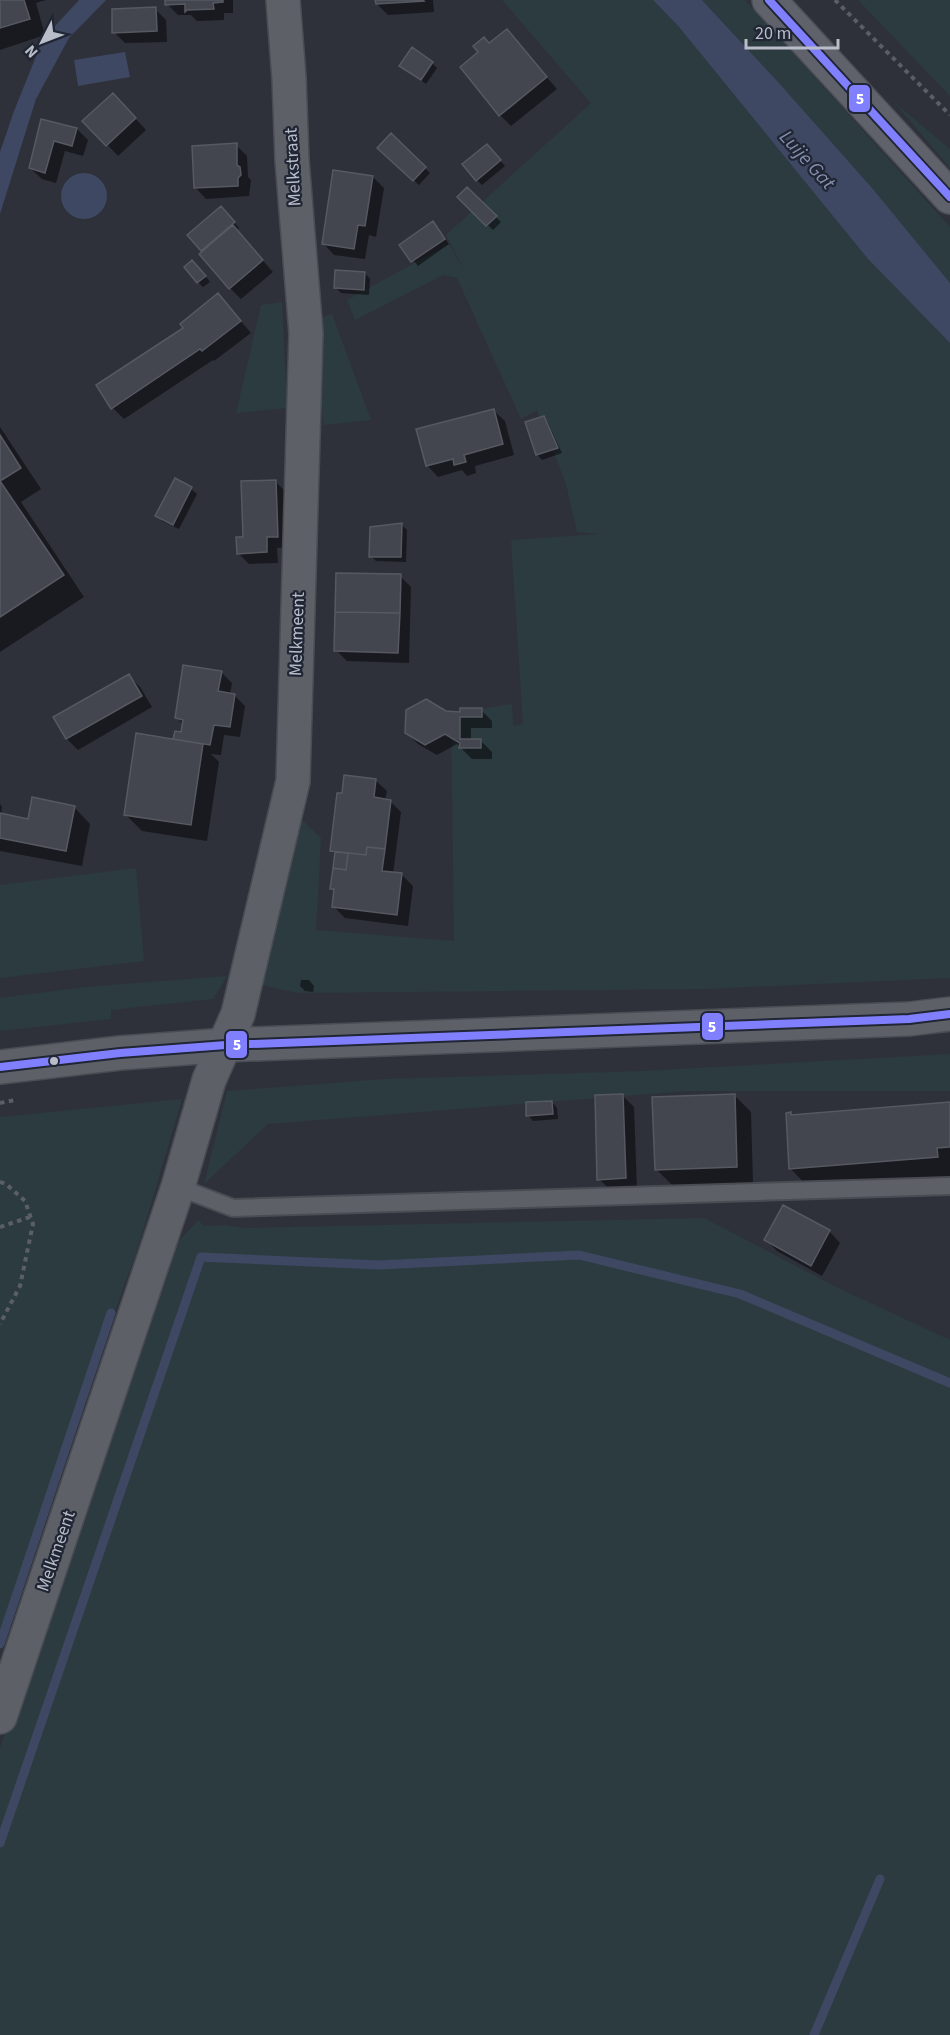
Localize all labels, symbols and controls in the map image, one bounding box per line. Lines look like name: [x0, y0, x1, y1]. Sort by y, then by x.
north arrow: [12, 12, 72, 72]
scale bar: [746, 12, 838, 50]
text: 20 m: [755, 21, 791, 46]
text: N: [20, 40, 43, 63]
line badge: 5: [848, 84, 871, 113]
text: 5: [856, 88, 864, 110]
water label: Luije Gat: [773, 124, 842, 196]
street label: Melkstraat: [278, 127, 308, 207]
street label: Melkmeent: [283, 591, 311, 677]
line badge: 5: [701, 1012, 724, 1041]
text: 5: [708, 1016, 716, 1038]
line badge: 5: [225, 1030, 248, 1059]
text: 5: [233, 1034, 241, 1056]
unlabelled marker: [48, 1055, 60, 1067]
street label: Melkmeent: [30, 1507, 82, 1595]

